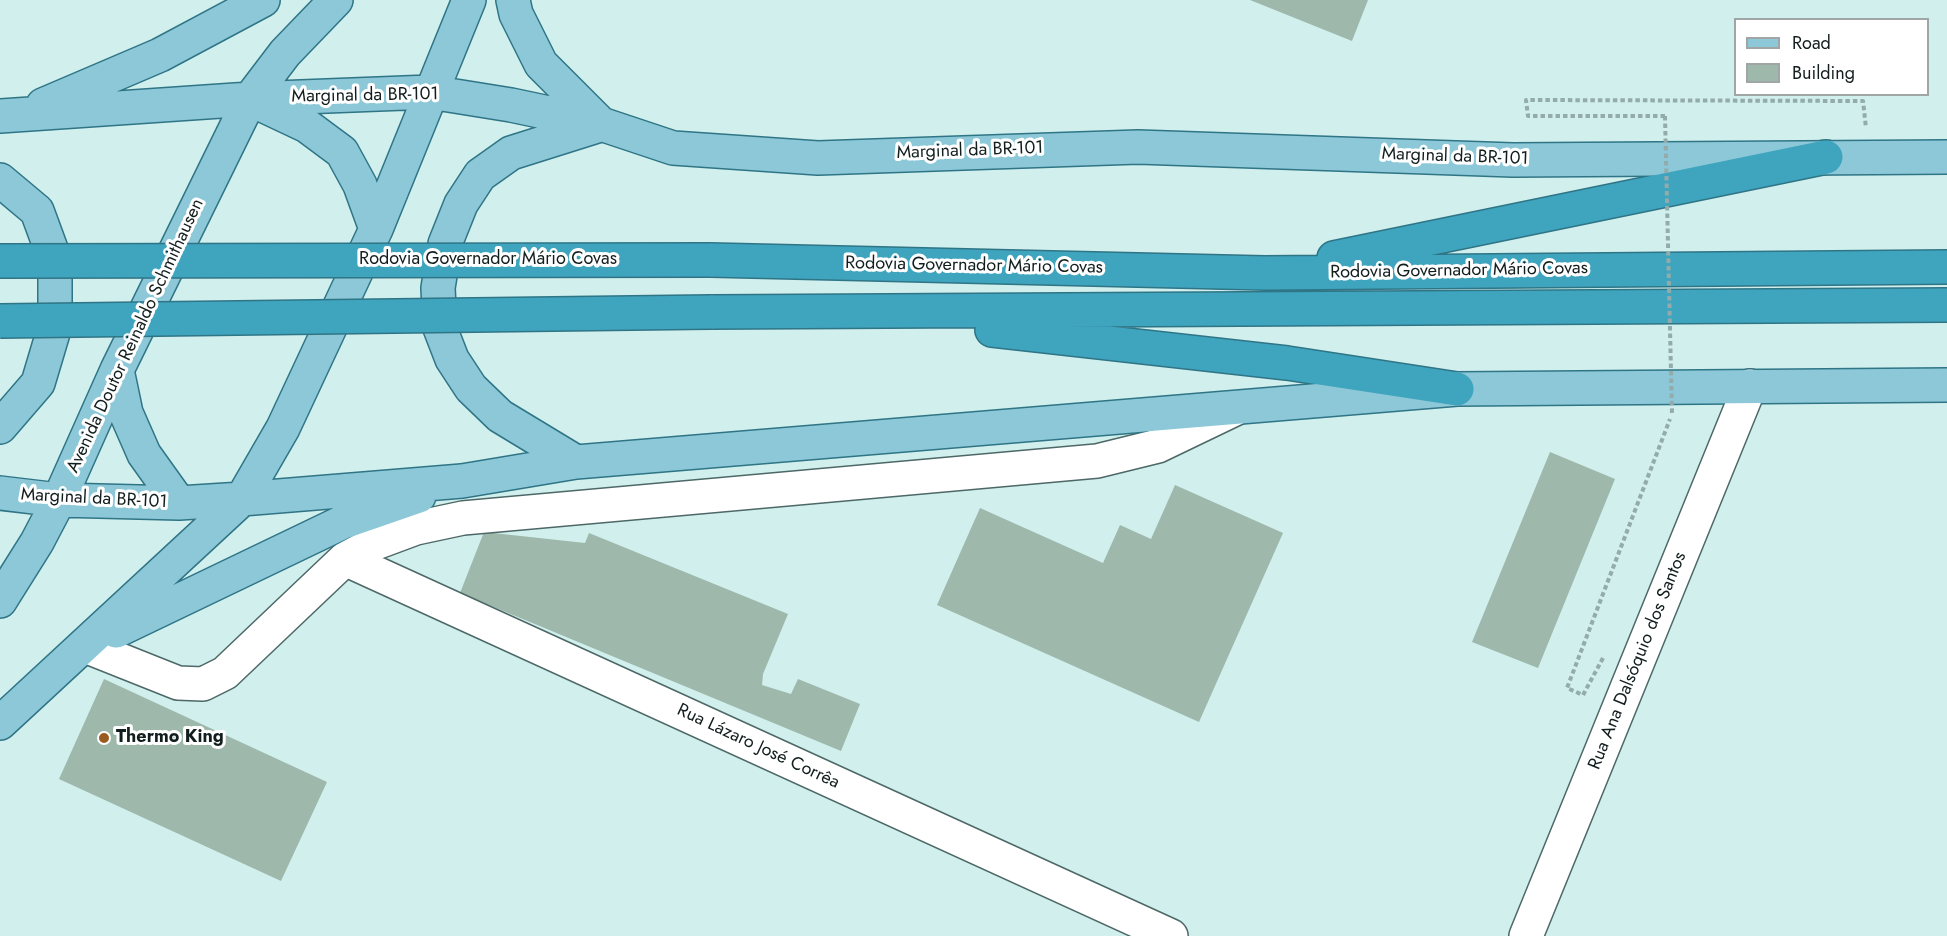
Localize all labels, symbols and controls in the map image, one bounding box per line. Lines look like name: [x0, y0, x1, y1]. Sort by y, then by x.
legend: [1734, 18, 1929, 96]
text: Road: [1792, 30, 1831, 56]
text: Building: [1792, 60, 1855, 86]
street label: Marginal da BR-101: [291, 84, 439, 108]
street label: Marginal da BR-101: [896, 138, 1044, 164]
street label: Marginal da BR-101: [1381, 144, 1529, 170]
street label: Avenida Doutor Reinaldo Schmithausen: [63, 196, 209, 476]
street label: Rodovia Governador Mário Covas: [359, 249, 617, 271]
street label: Rodovia Governador Mário Covas: [845, 253, 1103, 279]
street label: Rodovia Governador Mário Covas: [1330, 258, 1588, 284]
street label: Marginal da BR-101: [20, 484, 168, 514]
street label: Rua Ana Dalsóquio dos Santos: [1584, 549, 1692, 773]
street label: Rua Lázaro José Corrêa: [673, 700, 843, 794]
place label: Thermo King: [116, 727, 224, 749]
marker: Thermo King: [97, 731, 111, 745]

